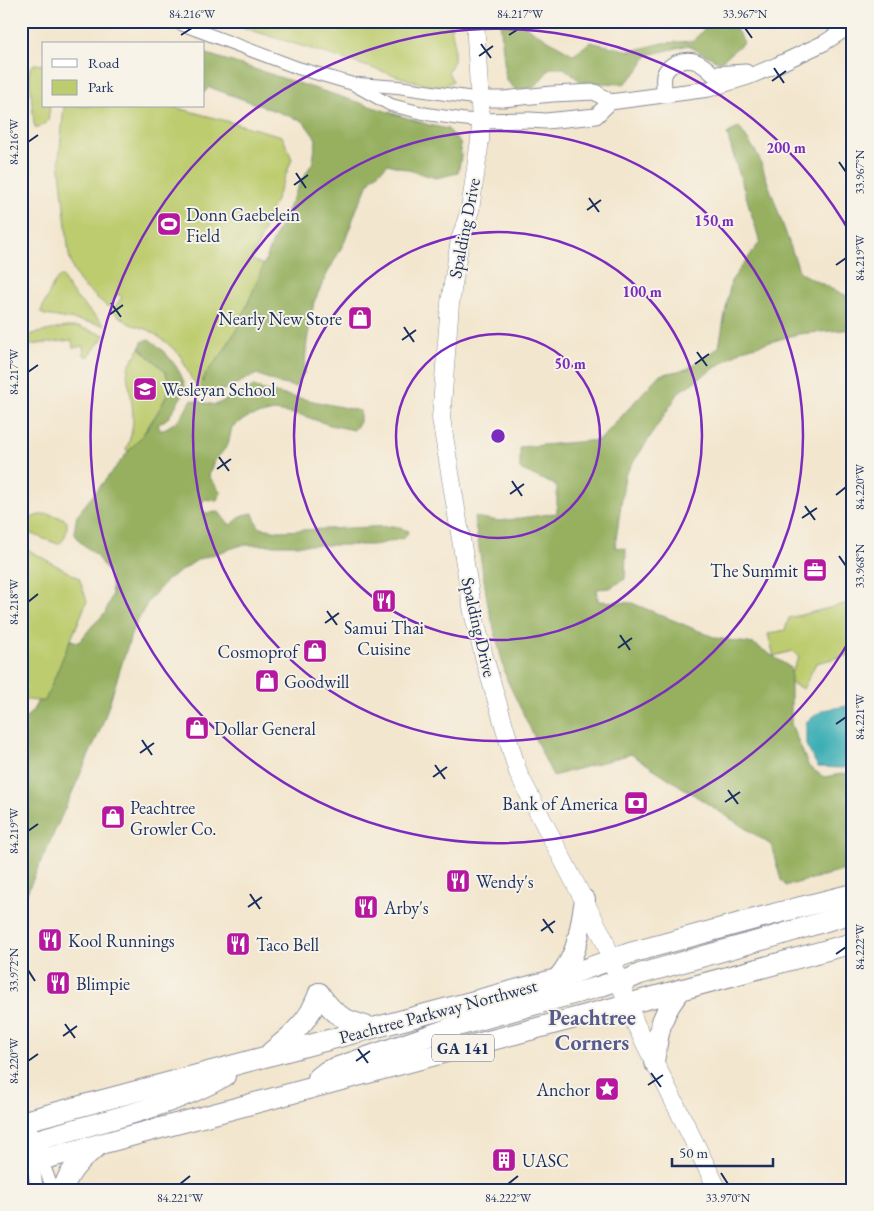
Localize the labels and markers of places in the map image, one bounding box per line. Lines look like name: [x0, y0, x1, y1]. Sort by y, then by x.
place label: Donn Gaebelein Field: [186, 203, 300, 247]
sports icon: Donn Gaebelein Field: [156, 211, 182, 237]
shop icon: Nearly New Store: [347, 305, 373, 331]
place label: Nearly New Store: [219, 307, 342, 330]
school or university icon: Wesleyan School: [132, 376, 158, 402]
place label: Wesleyan School: [162, 378, 276, 401]
centre of rings: [489, 427, 507, 445]
office icon: The Summit: [802, 557, 828, 583]
place label: The Summit: [710, 559, 798, 582]
restaurant icon: Samui Thai Cuisine: [371, 588, 397, 614]
place label: Samui Thai Cuisine: [344, 616, 425, 660]
shop icon: Cosmoprof: [302, 638, 328, 664]
place label: Cosmoprof: [218, 640, 300, 663]
shop icon: Goodwill: [254, 668, 280, 694]
place label: Goodwill: [284, 670, 349, 693]
shop icon: Dollar General: [184, 715, 210, 741]
place label: Dollar General: [214, 717, 316, 740]
bank icon: Bank of America: [623, 790, 649, 816]
place label: Bank of America: [502, 792, 619, 815]
place label: Peachtree Growler Co.: [130, 796, 216, 840]
shop icon: Peachtree Growler Co.: [100, 804, 126, 830]
restaurant icon: Wendy's: [445, 868, 471, 894]
place label: Wendy's: [476, 870, 534, 893]
restaurant icon: Arby's: [353, 894, 379, 920]
place label: Arby's: [383, 896, 429, 919]
restaurant icon: Kool Runnings: [37, 927, 63, 953]
place label: Kool Runnings: [68, 929, 175, 952]
restaurant icon: Taco Bell: [225, 931, 251, 957]
place label: Taco Bell: [256, 933, 319, 956]
restaurant icon: Blimpie: [45, 970, 71, 996]
place label: Blimpie: [76, 972, 130, 995]
place icon: Anchor: [594, 1076, 620, 1102]
place label: Anchor: [536, 1078, 590, 1101]
building icon: UASC: [491, 1147, 517, 1173]
place label: UASC: [522, 1149, 569, 1172]

